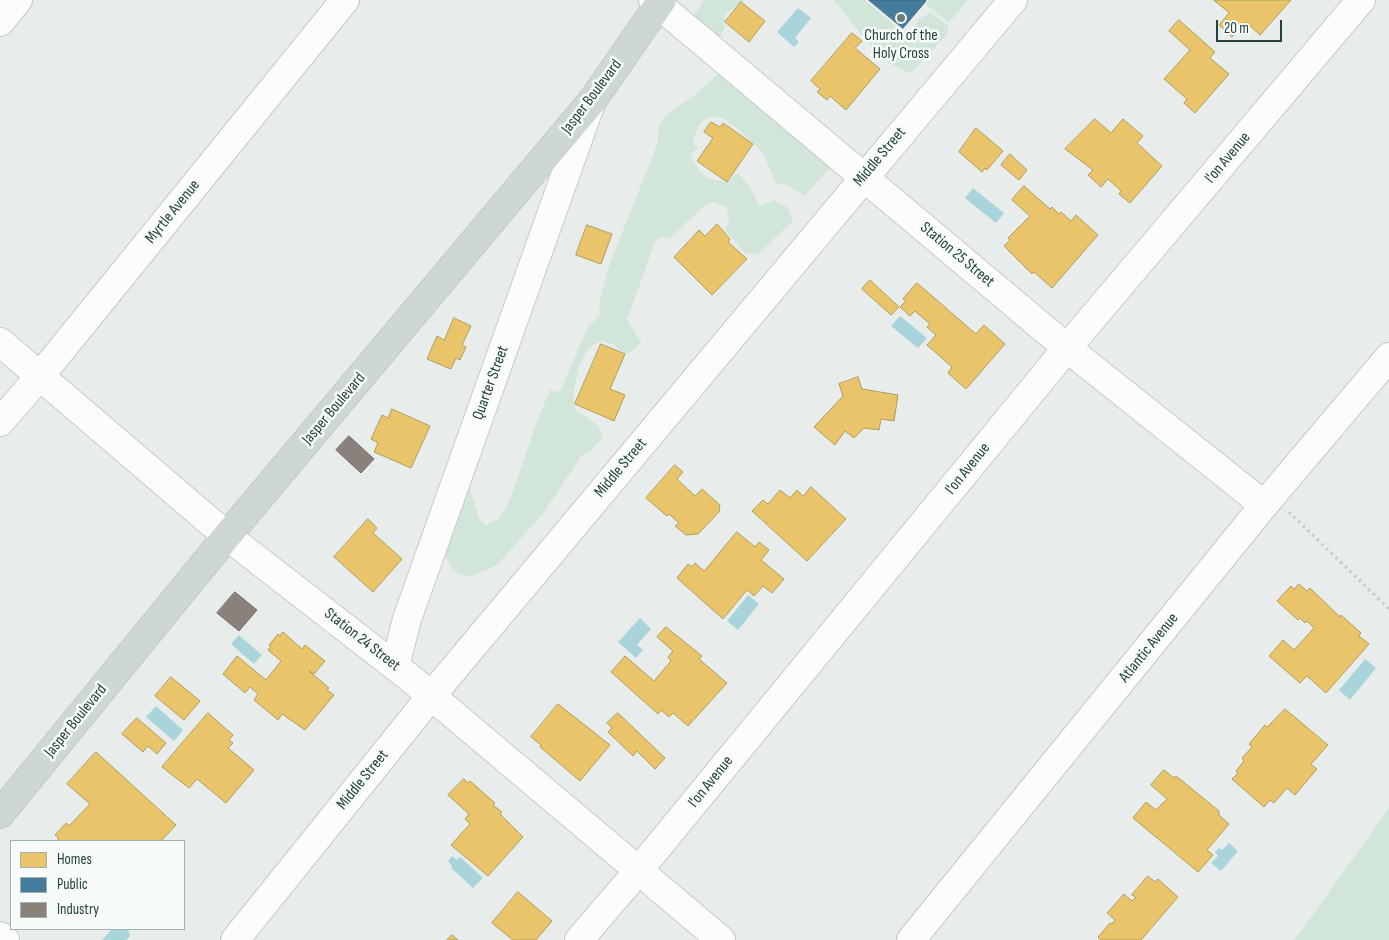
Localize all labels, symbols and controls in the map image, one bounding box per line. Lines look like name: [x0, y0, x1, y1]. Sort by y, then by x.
scale bar: [1219, 10, 1285, 42]
marker: Church of the Holy Cross: [895, 12, 907, 24]
text: 20 m: [1224, 19, 1249, 38]
place label: Church of the Holy Cross: [864, 26, 938, 64]
street label: Jasper Boulevard: [558, 56, 626, 138]
street label: Middle Street: [850, 123, 910, 191]
street label: I'on Avenue: [1201, 129, 1255, 187]
street label: Myrtle Avenue: [141, 176, 205, 248]
street label: Station 25 Street: [916, 218, 998, 292]
street label: Quarter Street: [469, 343, 513, 423]
street label: Jasper Boulevard: [298, 369, 370, 449]
street label: Middle Street: [591, 434, 651, 502]
street label: I'on Avenue: [941, 439, 995, 499]
street label: Station 24 Street: [320, 604, 404, 676]
street label: Atlantic Avenue: [1115, 609, 1183, 687]
street label: Jasper Boulevard: [41, 681, 111, 761]
street label: Middle Street: [333, 746, 393, 814]
street label: I'on Avenue: [684, 752, 738, 812]
legend: [10, 840, 185, 930]
text: Homes: [57, 850, 92, 869]
text: Public: [57, 875, 88, 894]
text: Industry: [57, 900, 99, 919]

